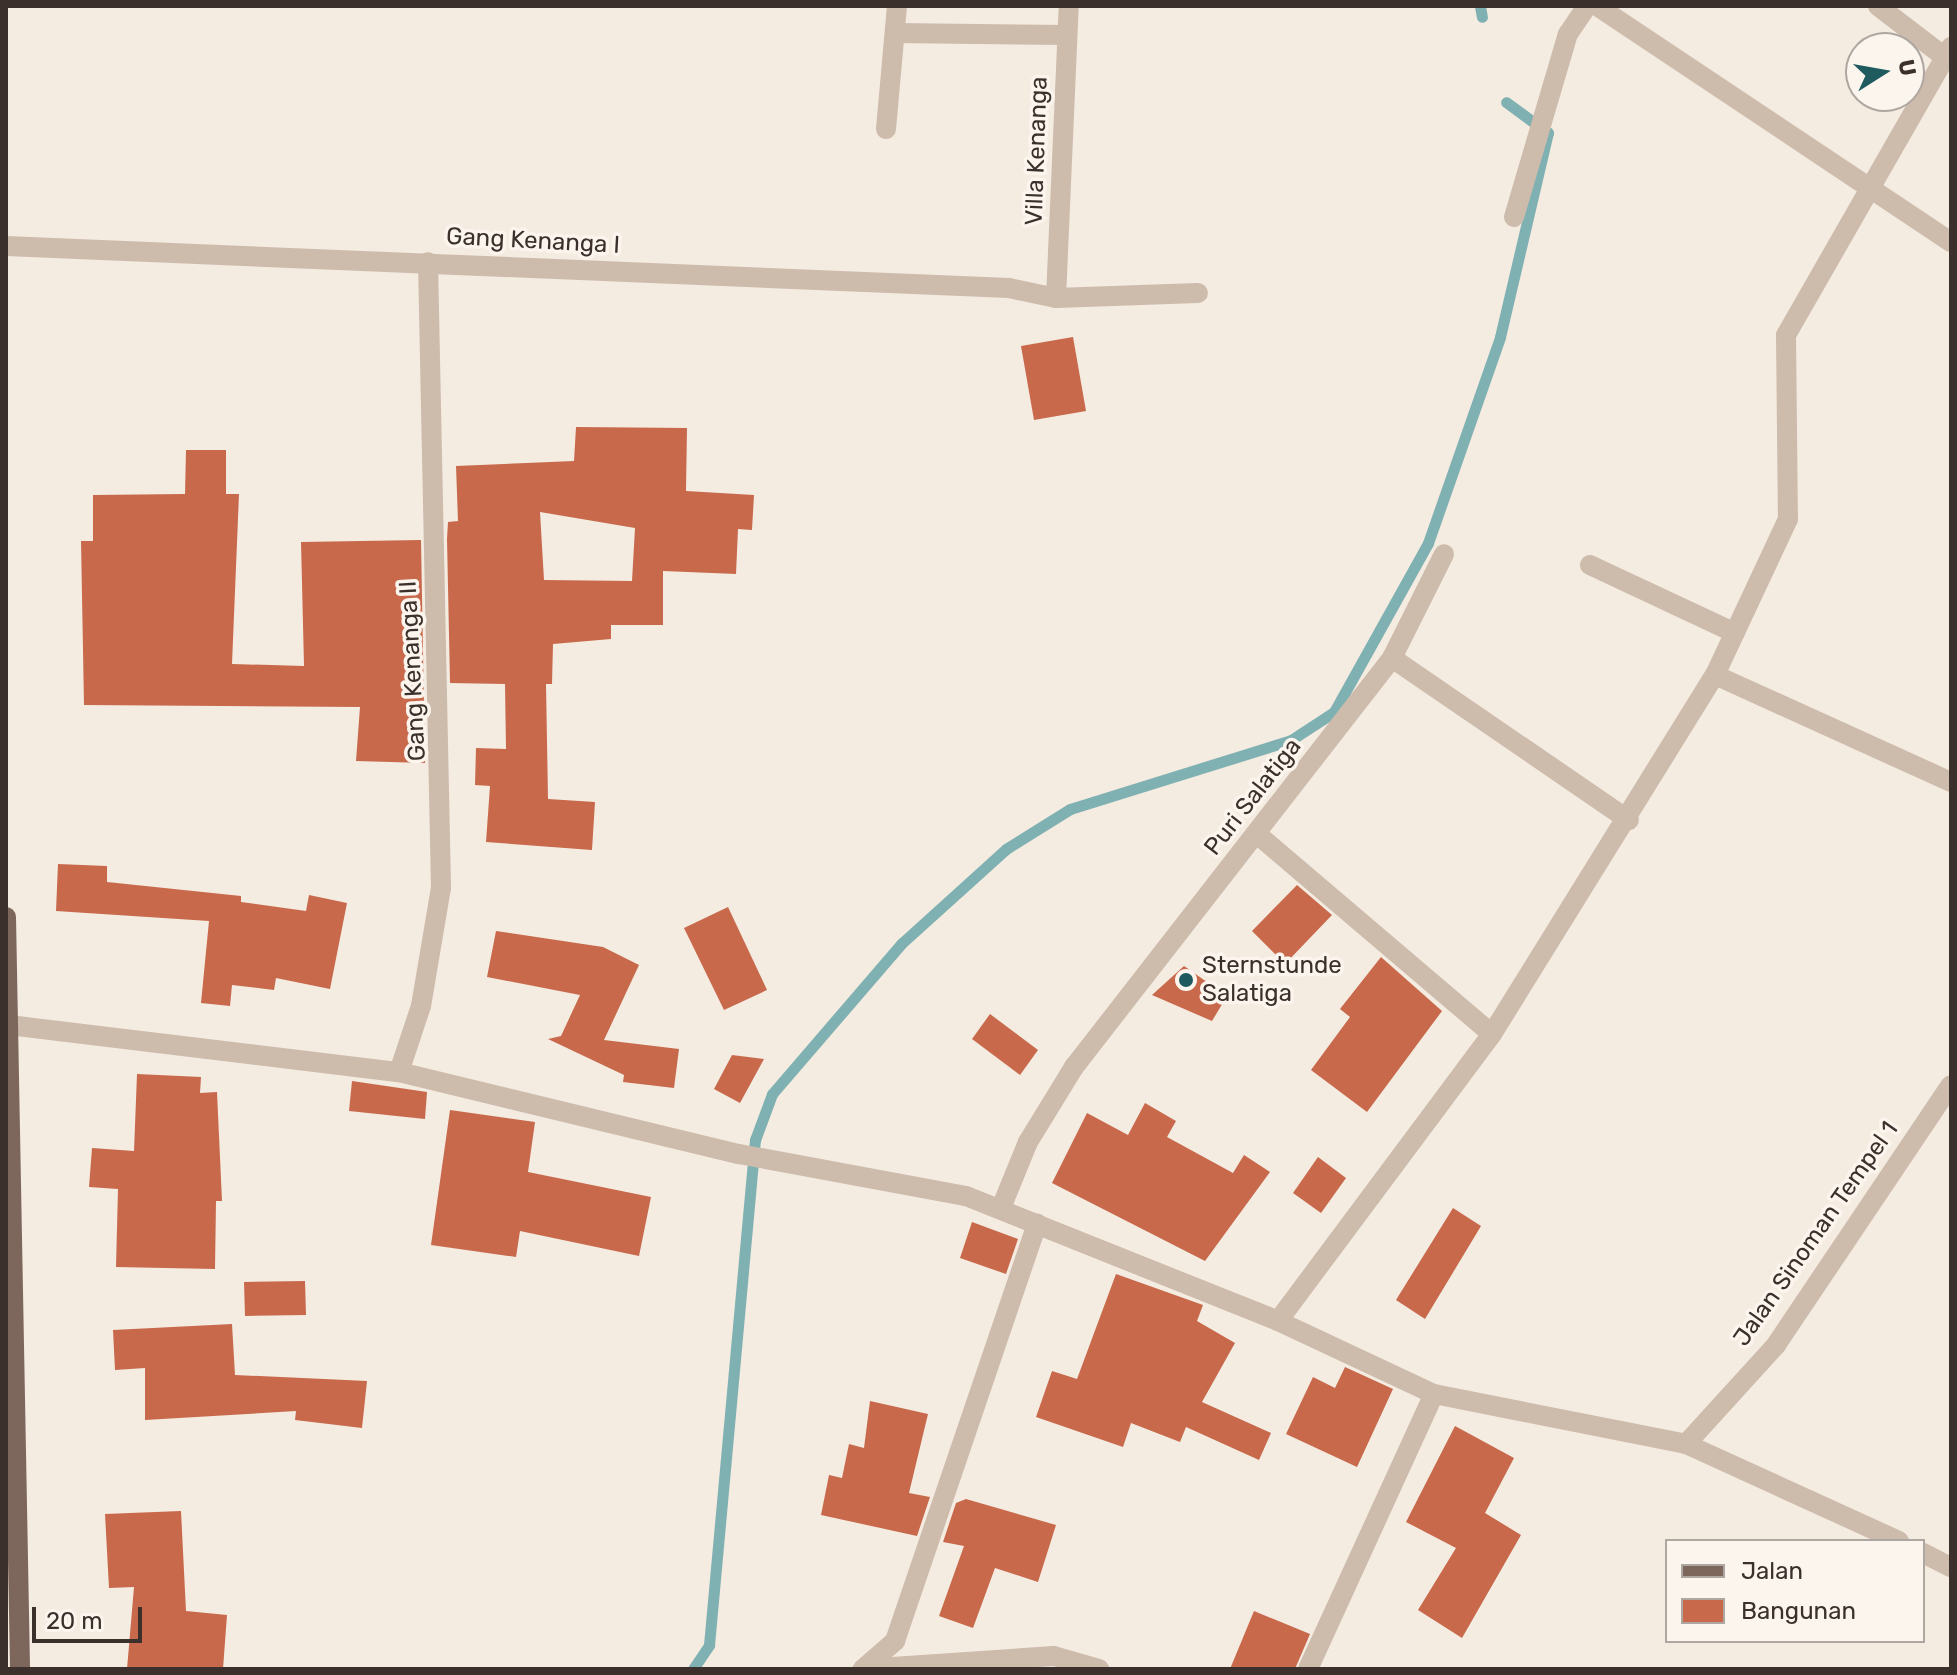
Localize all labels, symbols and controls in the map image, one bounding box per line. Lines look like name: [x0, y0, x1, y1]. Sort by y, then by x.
north arrow: [1845, 32, 1925, 112]
text: U: [1892, 57, 1922, 78]
street label: Villa Kenanga: [1020, 76, 1054, 226]
street label: Gang Kenanga I: [445, 222, 621, 260]
street label: Gang Kenanga II: [394, 580, 432, 762]
street label: Puri Salatiga: [1198, 733, 1308, 861]
place label: Sternstunde Salatiga: [1202, 952, 1342, 1008]
marker: Sternstunde Salatiga: [1177, 971, 1195, 989]
street label: Jalan Sinoman Tempel 1: [1727, 1116, 1905, 1352]
legend: [1665, 1539, 1925, 1643]
text: Jalan: [1741, 1557, 1803, 1585]
scale bar: [36, 1591, 146, 1641]
text: Bangunan: [1741, 1597, 1856, 1625]
text: 20 m: [46, 1607, 103, 1635]

